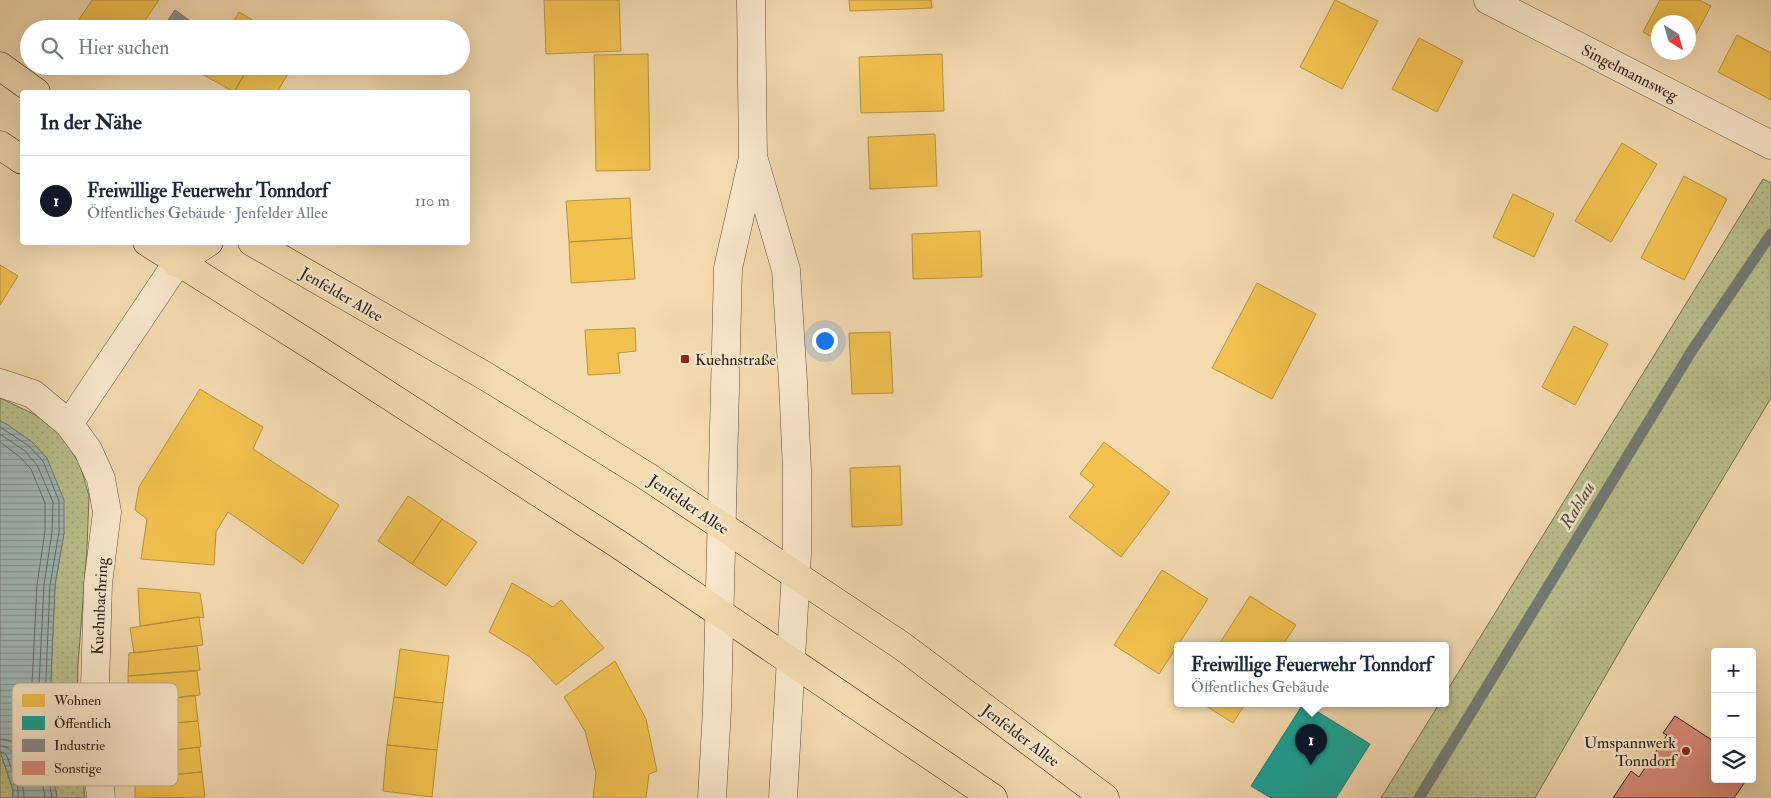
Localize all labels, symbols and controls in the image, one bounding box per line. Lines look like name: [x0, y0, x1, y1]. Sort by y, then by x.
north arrow: [1651, 15, 1696, 60]
search box: [20, 20, 470, 75]
icon: search: [38, 34, 66, 62]
text: Hier suchen: [78, 36, 169, 60]
street label: Singelmannsweg: [1578, 40, 1682, 106]
text: In der Nähe: [40, 109, 142, 136]
text: Freiwillige Feuerwehr Tonndorf: [87, 179, 328, 203]
text: 1: [53, 191, 59, 211]
text: 110 m: [415, 191, 450, 211]
text: Öffentliches Gebäude · Jenfelder Allee: [87, 203, 328, 223]
street label: Jenfelder Allee: [295, 263, 387, 328]
your location: [812, 328, 838, 354]
place label: Kuehnstraße: [695, 350, 776, 370]
marker: Kuehnstraße: [679, 353, 691, 365]
street label: Jenfelder Allee: [643, 470, 733, 540]
water label: Rahlau: [1554, 477, 1600, 534]
street label: Kuehnbachring: [87, 555, 113, 656]
popup: [1174, 642, 1449, 707]
map controls: [1711, 648, 1756, 783]
button: +: [1711, 648, 1756, 693]
text: Freiwillige Feuerwehr Tonndorf: [1191, 653, 1432, 677]
text: Öffentliches Gebäude: [1191, 677, 1329, 697]
legend: [12, 683, 178, 786]
text: Wohnen: [53, 692, 101, 709]
button: −: [1711, 693, 1756, 738]
street label: Jenfelder Allee: [976, 699, 1064, 773]
text: Öffentlich: [54, 715, 112, 732]
pin: 1: [1295, 724, 1327, 765]
place label: Umspannwerk Tonndorf: [1584, 733, 1679, 771]
text: Industrie: [54, 737, 105, 754]
button: layers: [1711, 738, 1756, 783]
marker: Umspannwerk Tonndorf: [1680, 745, 1692, 757]
text: Sonstige: [54, 760, 102, 777]

